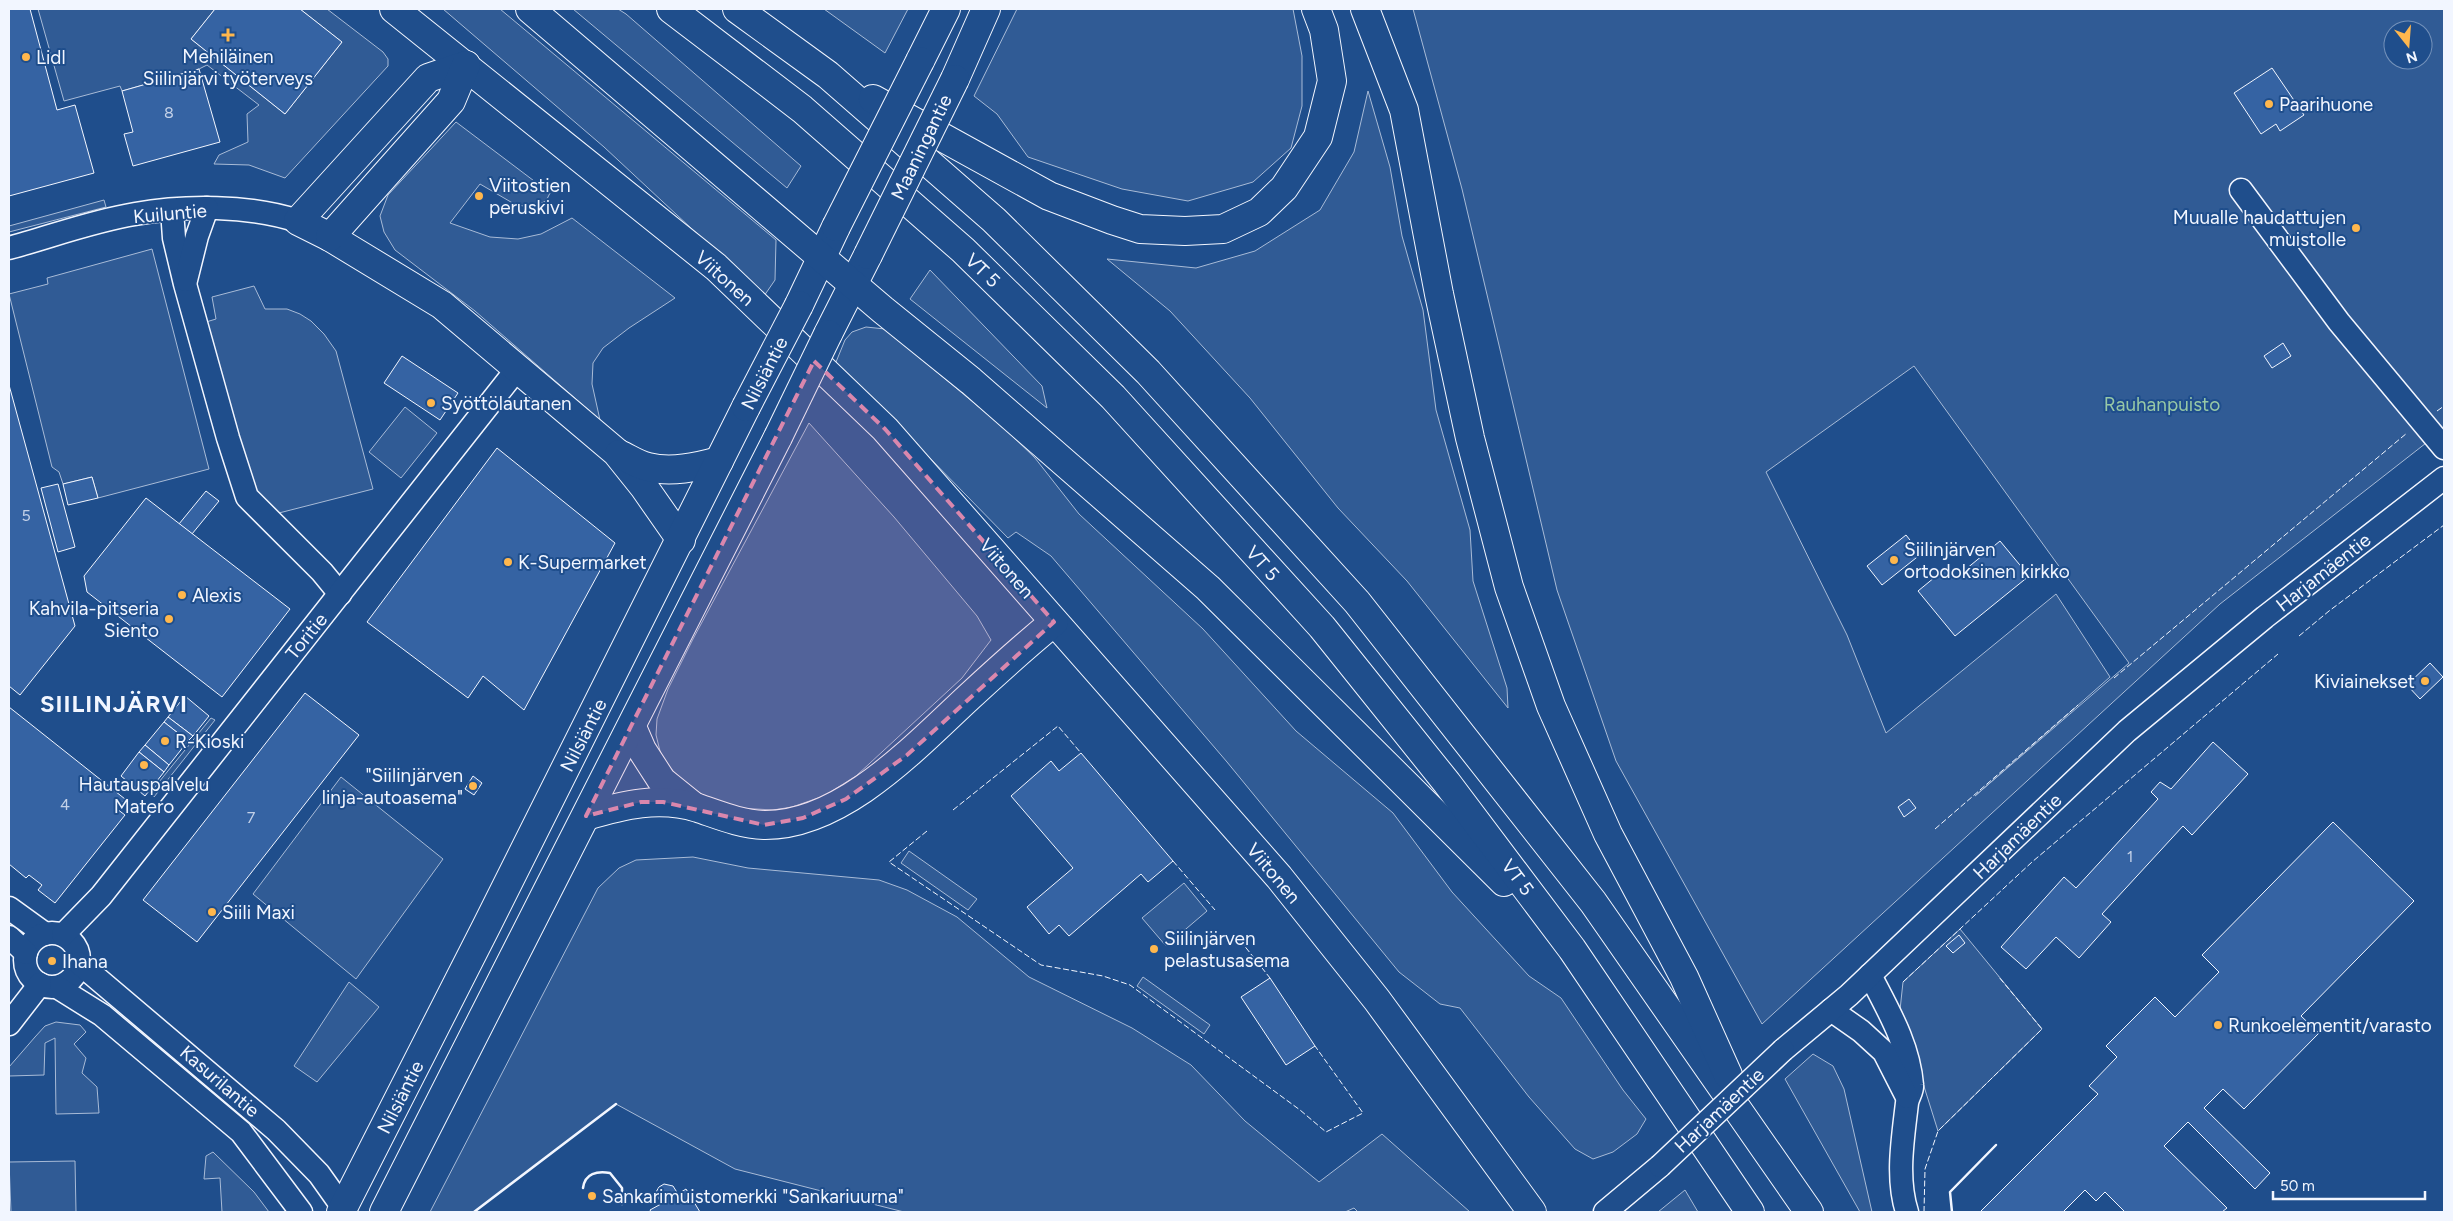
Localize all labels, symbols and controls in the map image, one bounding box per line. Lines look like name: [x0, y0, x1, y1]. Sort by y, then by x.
north arrow: [2383, 20, 2433, 70]
marker: Mehiläinen Siilinjärvi työterveys: [221, 28, 235, 42]
place label: Mehiläinen Siilinjärvi työterveys: [143, 45, 313, 90]
place label: Lidl: [36, 46, 66, 69]
text: N: [2404, 47, 2419, 67]
marker: Lidl: [20, 51, 32, 63]
street label: Maaningantie: [886, 91, 957, 204]
place label: Paarihuone: [2279, 93, 2373, 116]
marker: Paarihuone: [2263, 98, 2275, 110]
house number: 8: [164, 103, 174, 122]
place label: Viitostien peruskivi: [489, 174, 571, 219]
marker: Viitostien peruskivi: [473, 190, 485, 202]
street label: Kuiluntie: [132, 199, 208, 228]
place label: Muualle haudattujen muistolle: [2173, 206, 2346, 251]
marker: Muualle haudattujen muistolle: [2350, 222, 2362, 234]
street label: Viitonen: [690, 246, 759, 311]
street label: VT 5: [961, 248, 1005, 292]
street label: Nilsiäntie: [736, 333, 793, 414]
place label: Syöttölautanen: [441, 392, 572, 415]
park label: Rauhanpuisto: [2104, 393, 2220, 416]
marker: Syöttölautanen: [425, 397, 437, 409]
house number: 5: [21, 506, 31, 525]
street label: Harjamäentie: [2271, 528, 2375, 617]
street label: Viitonen: [974, 534, 1039, 603]
place label: Siilinjärven ortodoksinen kirkko: [1904, 538, 2070, 583]
street label: VT 5: [1241, 541, 1284, 586]
place label: K-Supermarket: [518, 551, 647, 574]
marker: Siilinjärven ortodoksinen kirkko: [1888, 554, 1900, 566]
marker: K-Supermarket: [502, 556, 514, 568]
place label: Alexis: [192, 584, 242, 607]
marker: Alexis: [176, 589, 188, 601]
place label: Kahvila-pitseria Siento: [29, 597, 159, 642]
street label: Toritie: [281, 608, 332, 664]
marker: Kahvila-pitseria Siento: [163, 613, 175, 625]
place label: Kiviainekset: [2314, 670, 2415, 693]
marker: Kiviainekset: [2419, 675, 2431, 687]
district label: SIILINJÄRVI: [40, 689, 188, 718]
street label: Nilsiäntie: [555, 695, 612, 776]
place label: R-Kioski: [175, 730, 244, 753]
marker: R-Kioski: [159, 735, 171, 747]
marker: Hautauspalvelu Matero: [138, 759, 150, 771]
place label: "Siilinjärven linja-autoasema": [322, 764, 463, 809]
place label: Hautauspalvelu Matero: [79, 773, 209, 818]
marker: "Siilinjärven linja-autoasema": [467, 780, 479, 792]
street label: Harjamäentie: [1968, 789, 2066, 884]
house number: 4: [60, 795, 70, 814]
house number: 7: [247, 808, 256, 827]
street label: Viitonen: [1242, 838, 1305, 908]
house number: 1: [2127, 847, 2133, 866]
street label: VT 5: [1497, 855, 1539, 900]
place label: Siili Maxi: [222, 901, 295, 924]
marker: Siili Maxi: [206, 906, 218, 918]
place label: Siilinjärven pelastusasema: [1164, 927, 1290, 972]
marker: Siilinjärven pelastusasema: [1148, 943, 1160, 955]
place label: Ihana: [62, 950, 108, 973]
marker: Ihana: [46, 955, 58, 967]
place label: Runkoelementit/varasto: [2228, 1014, 2432, 1037]
marker: Runkoelementit/varasto: [2212, 1019, 2224, 1031]
street label: Kasurilantie: [175, 1041, 264, 1122]
street label: Nilsiäntie: [372, 1057, 429, 1138]
street label: Harjamäentie: [1670, 1063, 1769, 1158]
scale bar: [2273, 1168, 2426, 1200]
text: 50 m: [2280, 1177, 2315, 1195]
place label: Sankarimuistomerkki "Sankariuurna": [602, 1185, 904, 1208]
marker: Sankarimuistomerkki "Sankariuurna": [586, 1190, 598, 1202]

